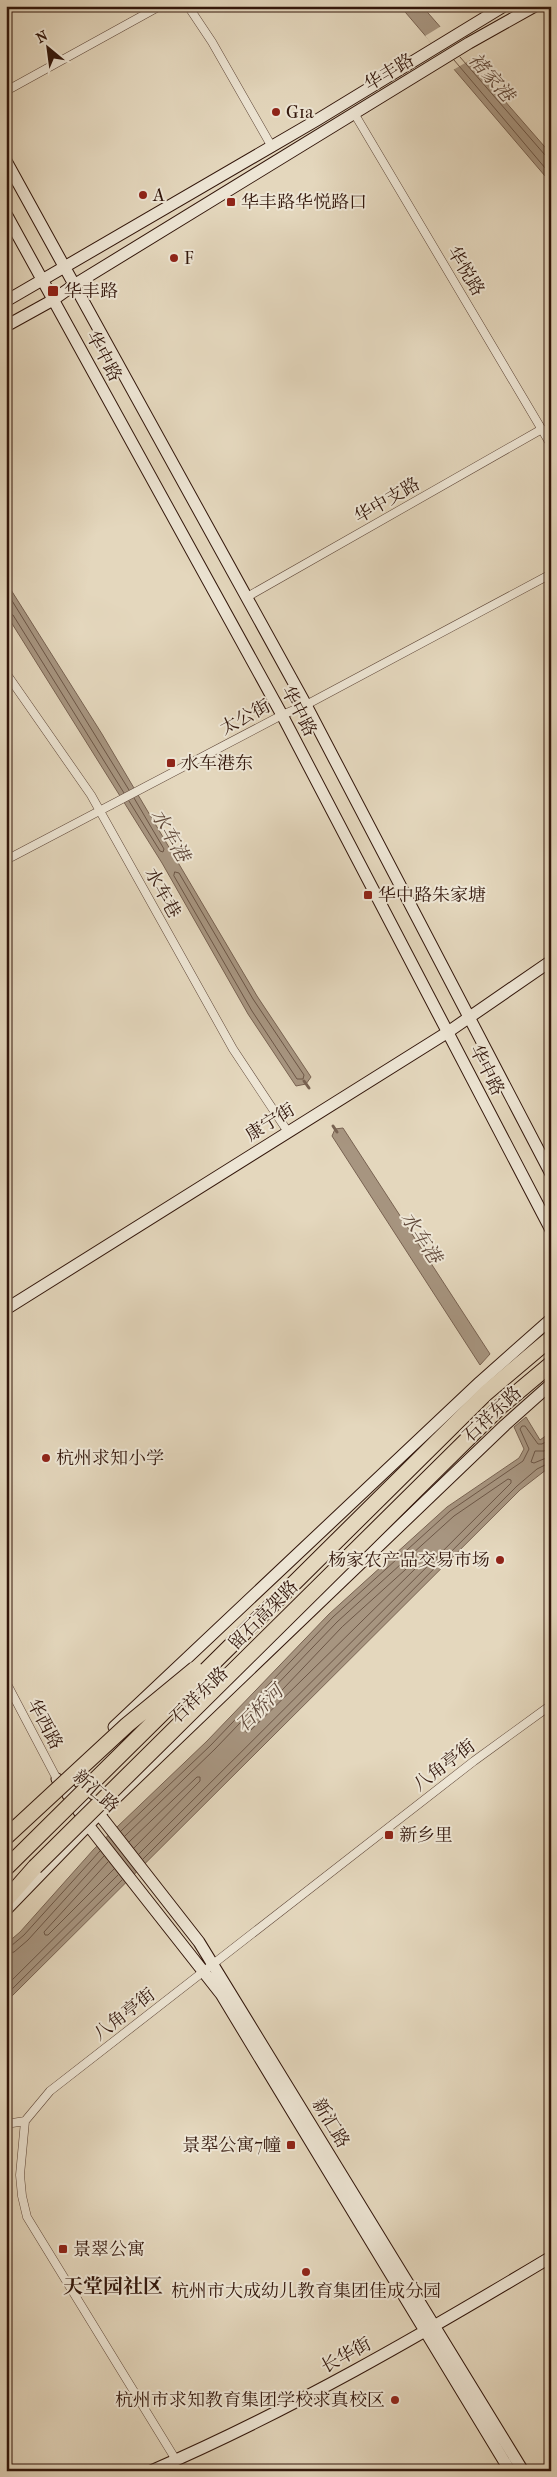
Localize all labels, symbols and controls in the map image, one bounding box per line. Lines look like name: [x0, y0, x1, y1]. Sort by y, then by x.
north arrow: [22, 22, 72, 72]
text: N: [33, 27, 51, 47]
water label: 褚家港: [464, 49, 520, 109]
street label: 华丰路: [361, 50, 418, 95]
place label: G1a: [286, 102, 314, 123]
marker: G1a: [270, 106, 282, 118]
place label: A: [152, 185, 165, 206]
marker: A: [137, 189, 149, 201]
place label: 华丰路华悦路口: [241, 192, 367, 213]
marker: 华丰路华悦路口: [225, 196, 237, 208]
street label: 华悦路: [443, 243, 488, 300]
place label: F: [184, 248, 194, 269]
marker: F: [168, 252, 180, 264]
place label: 华丰路: [64, 281, 118, 302]
marker: 华丰路: [46, 284, 60, 298]
street label: 华中路: [82, 327, 126, 385]
street label: 华中支路: [351, 473, 424, 528]
street label: 华中路: [277, 682, 321, 740]
street label: 太公街: [216, 695, 274, 739]
place label: 水车港东: [181, 753, 253, 774]
marker: 水车港东: [165, 757, 177, 769]
water label: 水车港: [146, 805, 195, 868]
street label: 水车巷: [140, 865, 185, 922]
place label: 华中路朱家塘: [378, 885, 486, 906]
marker: 华中路朱家塘: [362, 889, 374, 901]
street label: 华中路: [465, 1041, 508, 1099]
street label: 康宁街: [242, 1099, 299, 1146]
water label: 水车港: [396, 1208, 448, 1270]
street label: 石祥东路: [459, 1382, 526, 1447]
place label: 杭州求知小学: [56, 1448, 164, 1469]
marker: 杭州求知小学: [40, 1452, 52, 1464]
place label: 杨家农产品交易市场: [328, 1550, 490, 1571]
marker: 杨家农产品交易市场: [494, 1554, 506, 1566]
street label: 留石高架路: [224, 1576, 303, 1655]
street label: 石祥东路: [166, 1663, 233, 1728]
water label: 石桥河: [232, 1679, 290, 1737]
street label: 华西路: [23, 1695, 67, 1753]
street label: 八角亭街: [409, 1735, 479, 1795]
street label: 新汇路: [69, 1766, 123, 1817]
place label: 新乡里: [399, 1825, 453, 1846]
marker: 新乡里: [383, 1829, 395, 1841]
street label: 八角亭街: [89, 1984, 159, 2045]
street label: 新汇路: [308, 2095, 353, 2152]
place label: 景翆公寓7幢: [182, 2135, 281, 2156]
marker: 景翆公寓7幢: [285, 2139, 297, 2151]
place label: 景翠公寓: [73, 2239, 145, 2260]
marker: 景翠公寓: [57, 2243, 69, 2255]
marker: 杭州市大成幼儿教育集团佳成分园: [300, 2266, 312, 2278]
district label: 天堂园社区: [63, 2275, 163, 2298]
place label: 杭州市大成幼儿教育集团佳成分园: [171, 2281, 441, 2302]
street label: 长华街: [318, 2333, 375, 2378]
place label: 杭州市求知教育集团学校求真校区: [115, 2390, 385, 2411]
marker: 杭州市求知教育集团学校求真校区: [389, 2394, 401, 2406]

